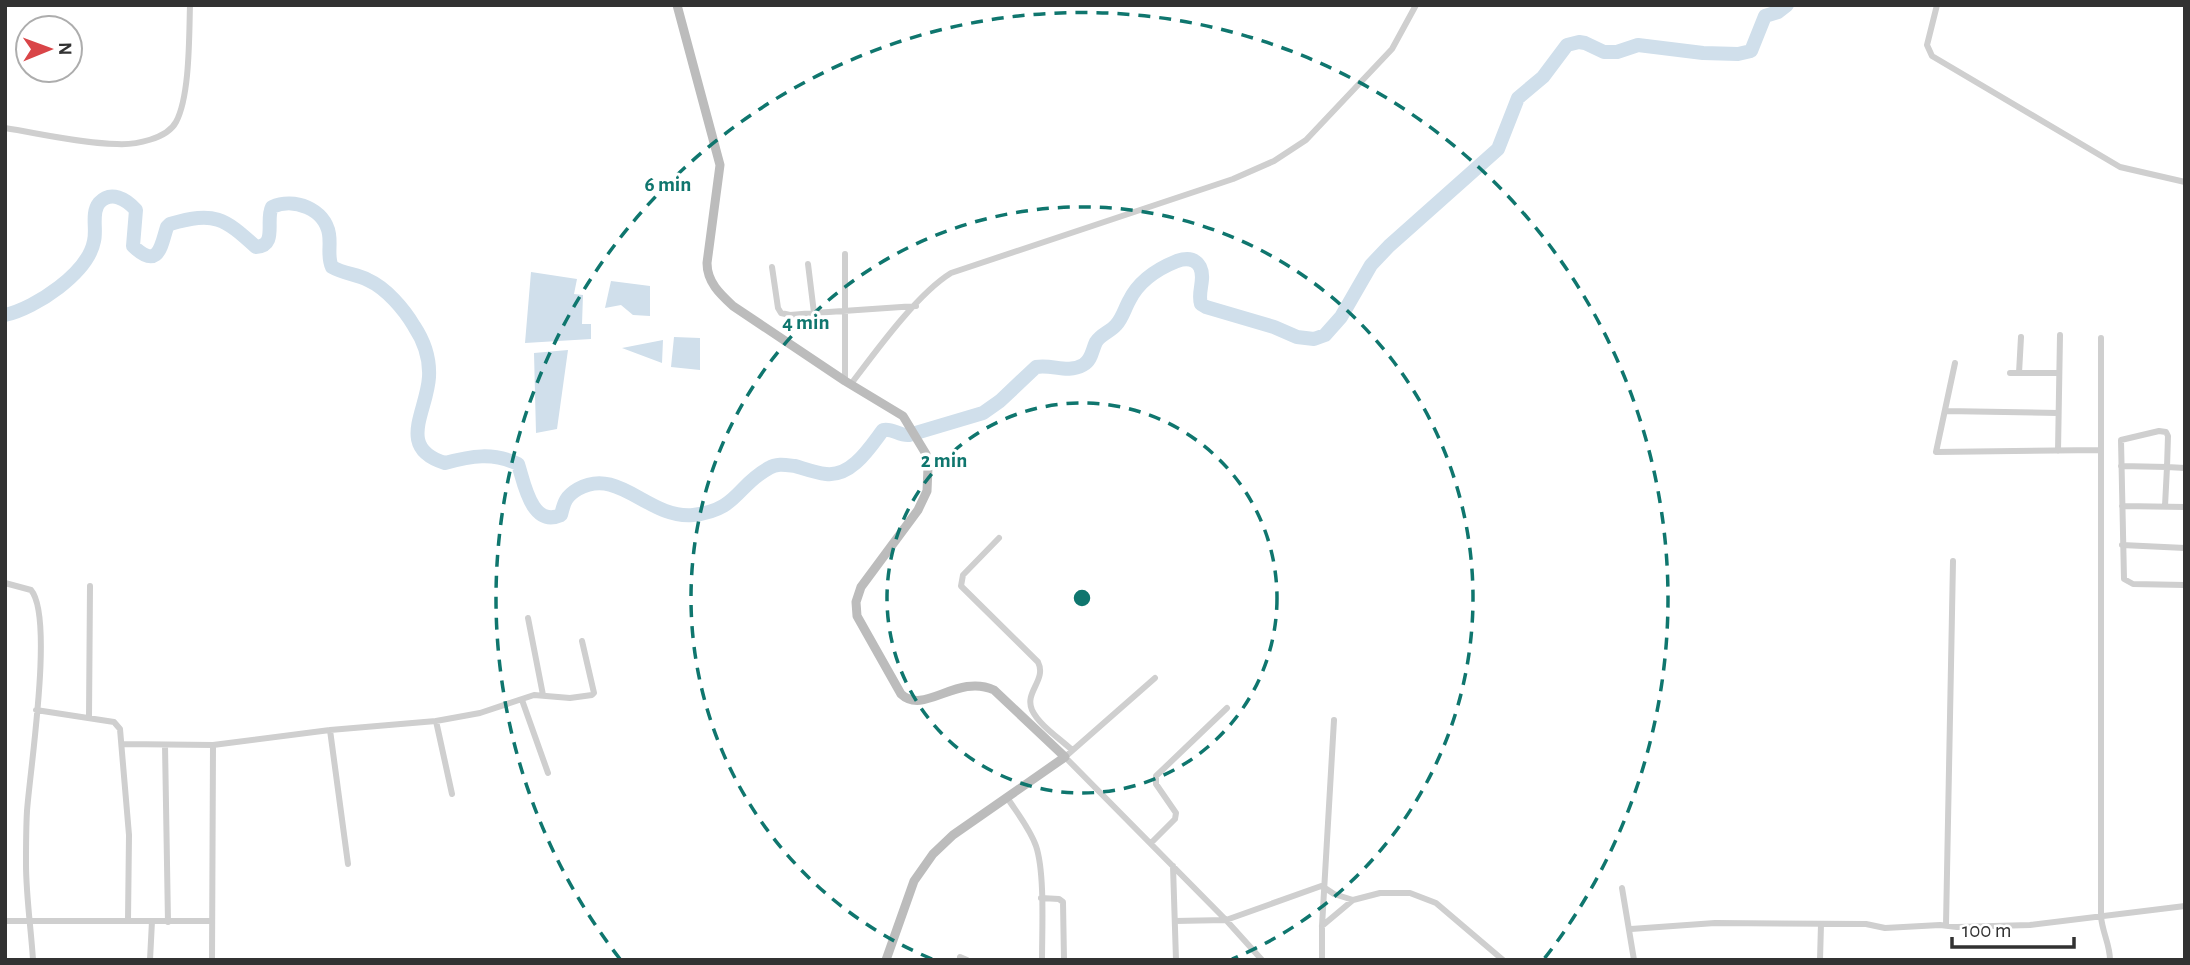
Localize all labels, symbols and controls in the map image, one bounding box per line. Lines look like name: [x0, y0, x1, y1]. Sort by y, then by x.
north arrow: [14, 14, 84, 84]
text: N: [55, 42, 74, 56]
text: 6 min: [645, 174, 691, 195]
text: 4 min: [782, 312, 830, 333]
text: 2 min: [921, 450, 967, 471]
centre of rings: [1070, 586, 1094, 610]
scale bar: [1952, 906, 2074, 950]
text: 100 m: [1962, 920, 2012, 941]

